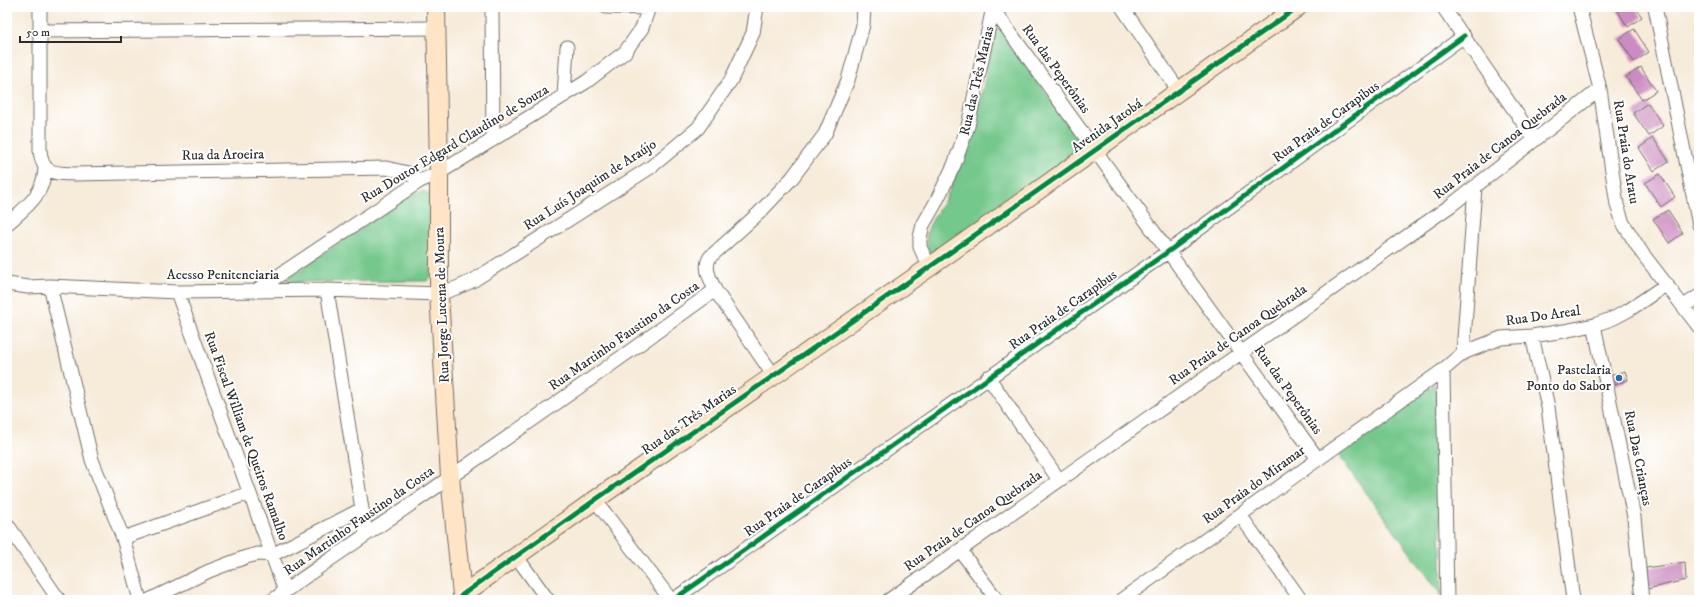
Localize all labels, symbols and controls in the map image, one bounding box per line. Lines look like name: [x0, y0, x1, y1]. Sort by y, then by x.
scale bar: [20, 18, 121, 44]
street label: Rua das Peperônias: [1018, 21, 1095, 117]
street label: Rua das Três Marias: [956, 24, 998, 137]
text: 50 m: [26, 25, 50, 40]
street label: Rua Praia de Carapibus: [1269, 77, 1383, 167]
street label: Rua Doutor Edgard Claudino de Souza: [358, 81, 552, 207]
street label: Rua Praia de Canoa Quebrada: [1430, 88, 1570, 204]
street label: Avenida Jatobá: [1068, 95, 1146, 157]
street label: Rua Praia do Aratu: [1609, 99, 1643, 205]
street label: Rua Luís Joaquim de Araújo: [520, 135, 660, 235]
street label: Rua da Aroeira: [182, 145, 264, 165]
street label: Rua Jorge Lucena de Moura: [430, 227, 454, 383]
street label: Acesso Penitenciaria: [167, 266, 279, 284]
street label: Rua Praia de Carapibus: [1006, 266, 1121, 354]
street label: Rua Martinho Faustino da Costa: [545, 277, 703, 395]
street label: Rua Praia de Canoa Quebrada: [1165, 280, 1311, 390]
street label: Rua Do Areal: [1504, 302, 1582, 330]
street label: Rua Fiscal William de Queiros Ramalho: [200, 329, 292, 543]
street label: Rua das Peperônias: [1250, 342, 1327, 438]
place label: Pastelaria Ponto do Sabor: [1526, 361, 1612, 395]
marker: Pastelaria Ponto do Sabor: [1614, 373, 1624, 383]
street label: Rua das Três Marias: [638, 380, 740, 459]
street label: Rua Das Crianças: [1620, 409, 1656, 508]
street label: Rua Praia do Miramar: [1199, 441, 1310, 528]
street label: Rua Praia de Carapibus: [741, 453, 856, 541]
street label: Rua Martinho Faustino da Costa: [280, 462, 438, 580]
street label: Rua Praia de Canoa Quebrada: [900, 466, 1046, 576]

